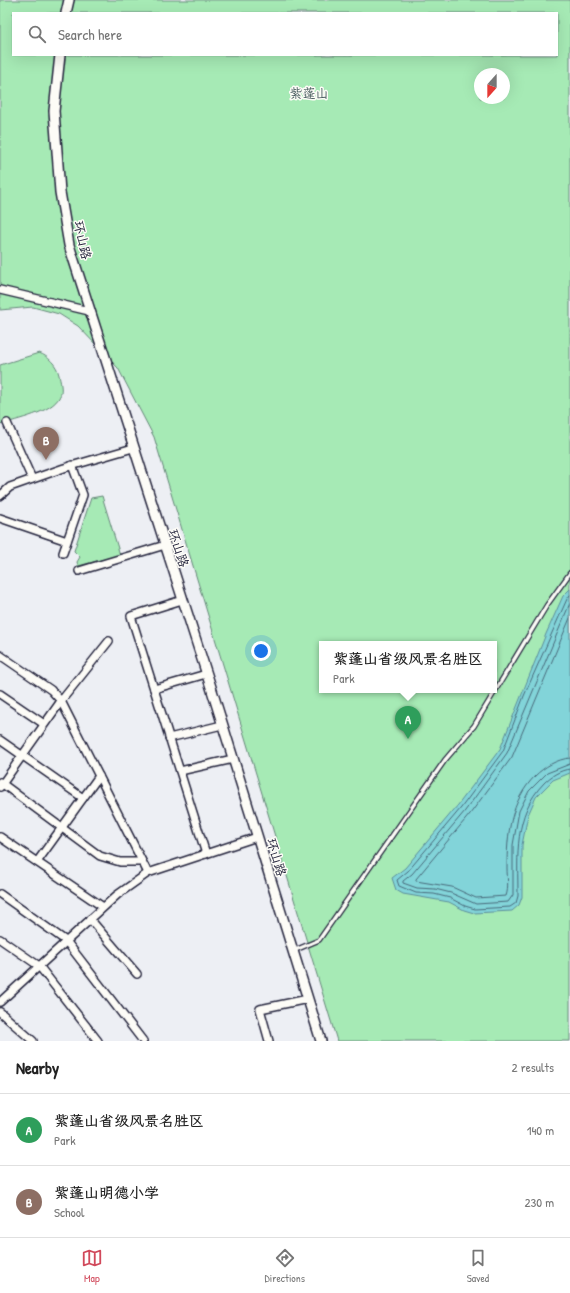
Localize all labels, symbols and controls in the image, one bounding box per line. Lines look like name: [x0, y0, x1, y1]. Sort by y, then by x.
search box: [12, 12, 558, 56]
icon: search: [26, 23, 48, 45]
text: Search here: [58, 24, 122, 45]
north arrow: [474, 68, 510, 104]
park label: 紫蓬山: [289, 84, 329, 102]
street label: 环山路: [70, 219, 96, 261]
pin: B: [33, 427, 59, 460]
street label: 环山路: [164, 527, 194, 569]
your location: [251, 641, 271, 661]
popup: [319, 641, 497, 693]
text: 紫蓬山省级风景名胜区: [333, 648, 483, 669]
text: Park: [333, 669, 355, 687]
pin: A: [395, 706, 421, 739]
street label: 环山路: [263, 836, 291, 878]
text: Nearby: [16, 1056, 59, 1079]
text: 2 results: [512, 1058, 554, 1076]
text: 紫蓬山省级风景名胜区: [54, 1110, 204, 1131]
text: A: [26, 1121, 32, 1139]
text: 140 m: [527, 1121, 554, 1139]
text: Park: [54, 1131, 76, 1149]
text: 紫蓬山明德小学: [54, 1182, 159, 1203]
text: B: [26, 1193, 32, 1211]
text: 230 m: [524, 1193, 554, 1211]
text: School: [54, 1203, 84, 1221]
tab: Map: [81, 1247, 103, 1285]
tab: Directions: [265, 1247, 305, 1285]
tab: Saved: [467, 1247, 489, 1285]

